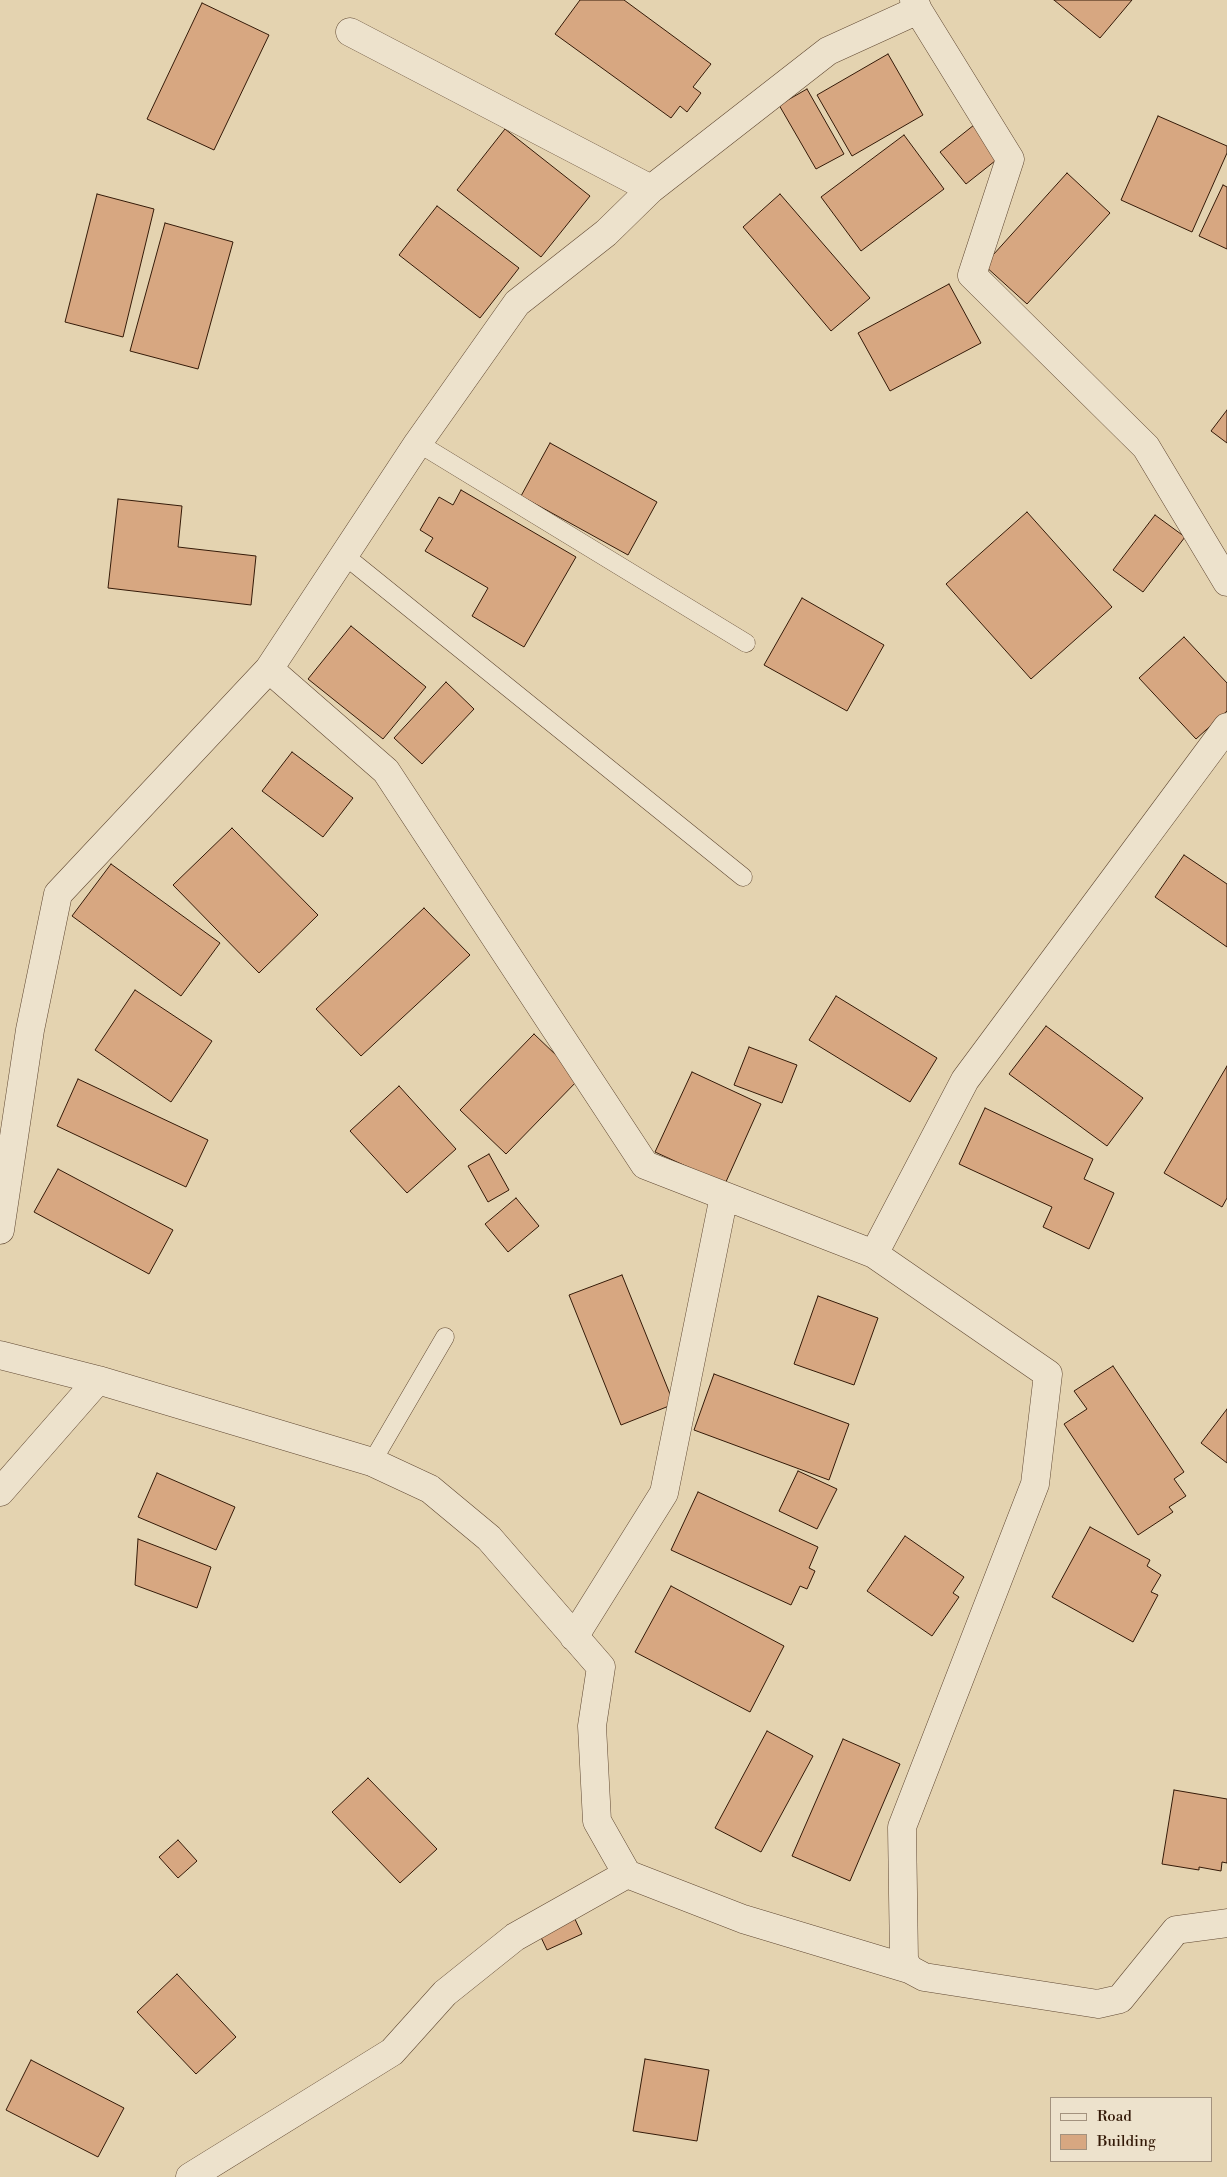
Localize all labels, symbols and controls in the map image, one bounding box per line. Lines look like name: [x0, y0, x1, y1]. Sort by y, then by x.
legend: [1050, 2097, 1212, 2162]
text: Road: [1097, 2107, 1132, 2126]
text: Building: [1097, 2132, 1156, 2151]

